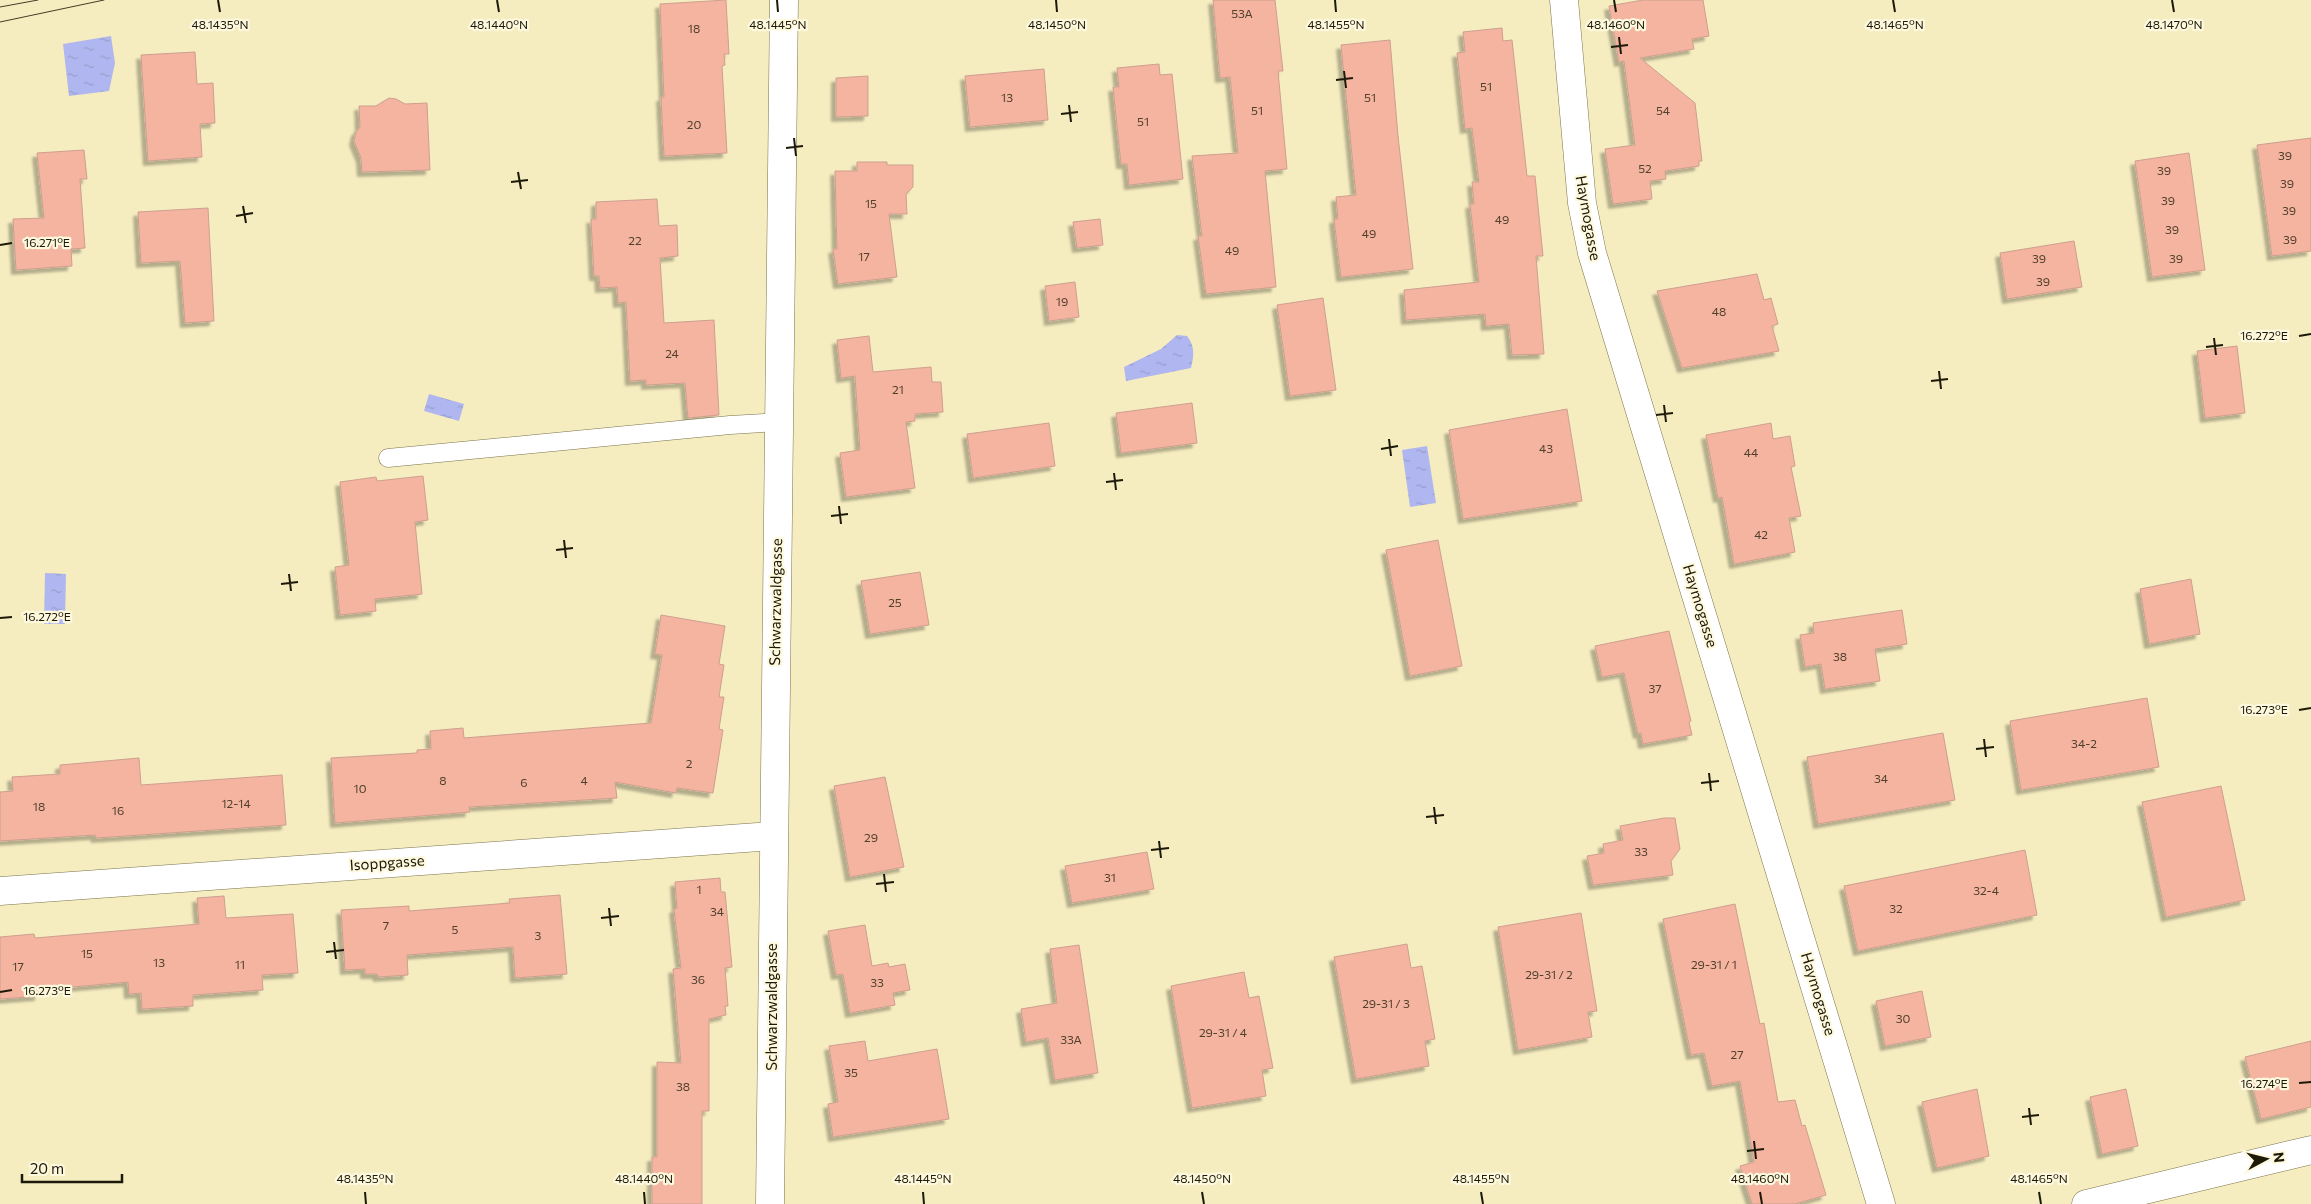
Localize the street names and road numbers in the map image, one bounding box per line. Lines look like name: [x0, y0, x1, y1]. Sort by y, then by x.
street label: Haymogasse: [1573, 174, 1605, 262]
street label: Schwarzwaldgasse: [765, 538, 785, 666]
street label: Haymogasse: [1680, 562, 1722, 650]
street label: Isoppgasse: [349, 850, 425, 874]
street label: Schwarzwaldgasse: [762, 943, 780, 1071]
street label: Haymogasse: [1798, 950, 1840, 1038]

